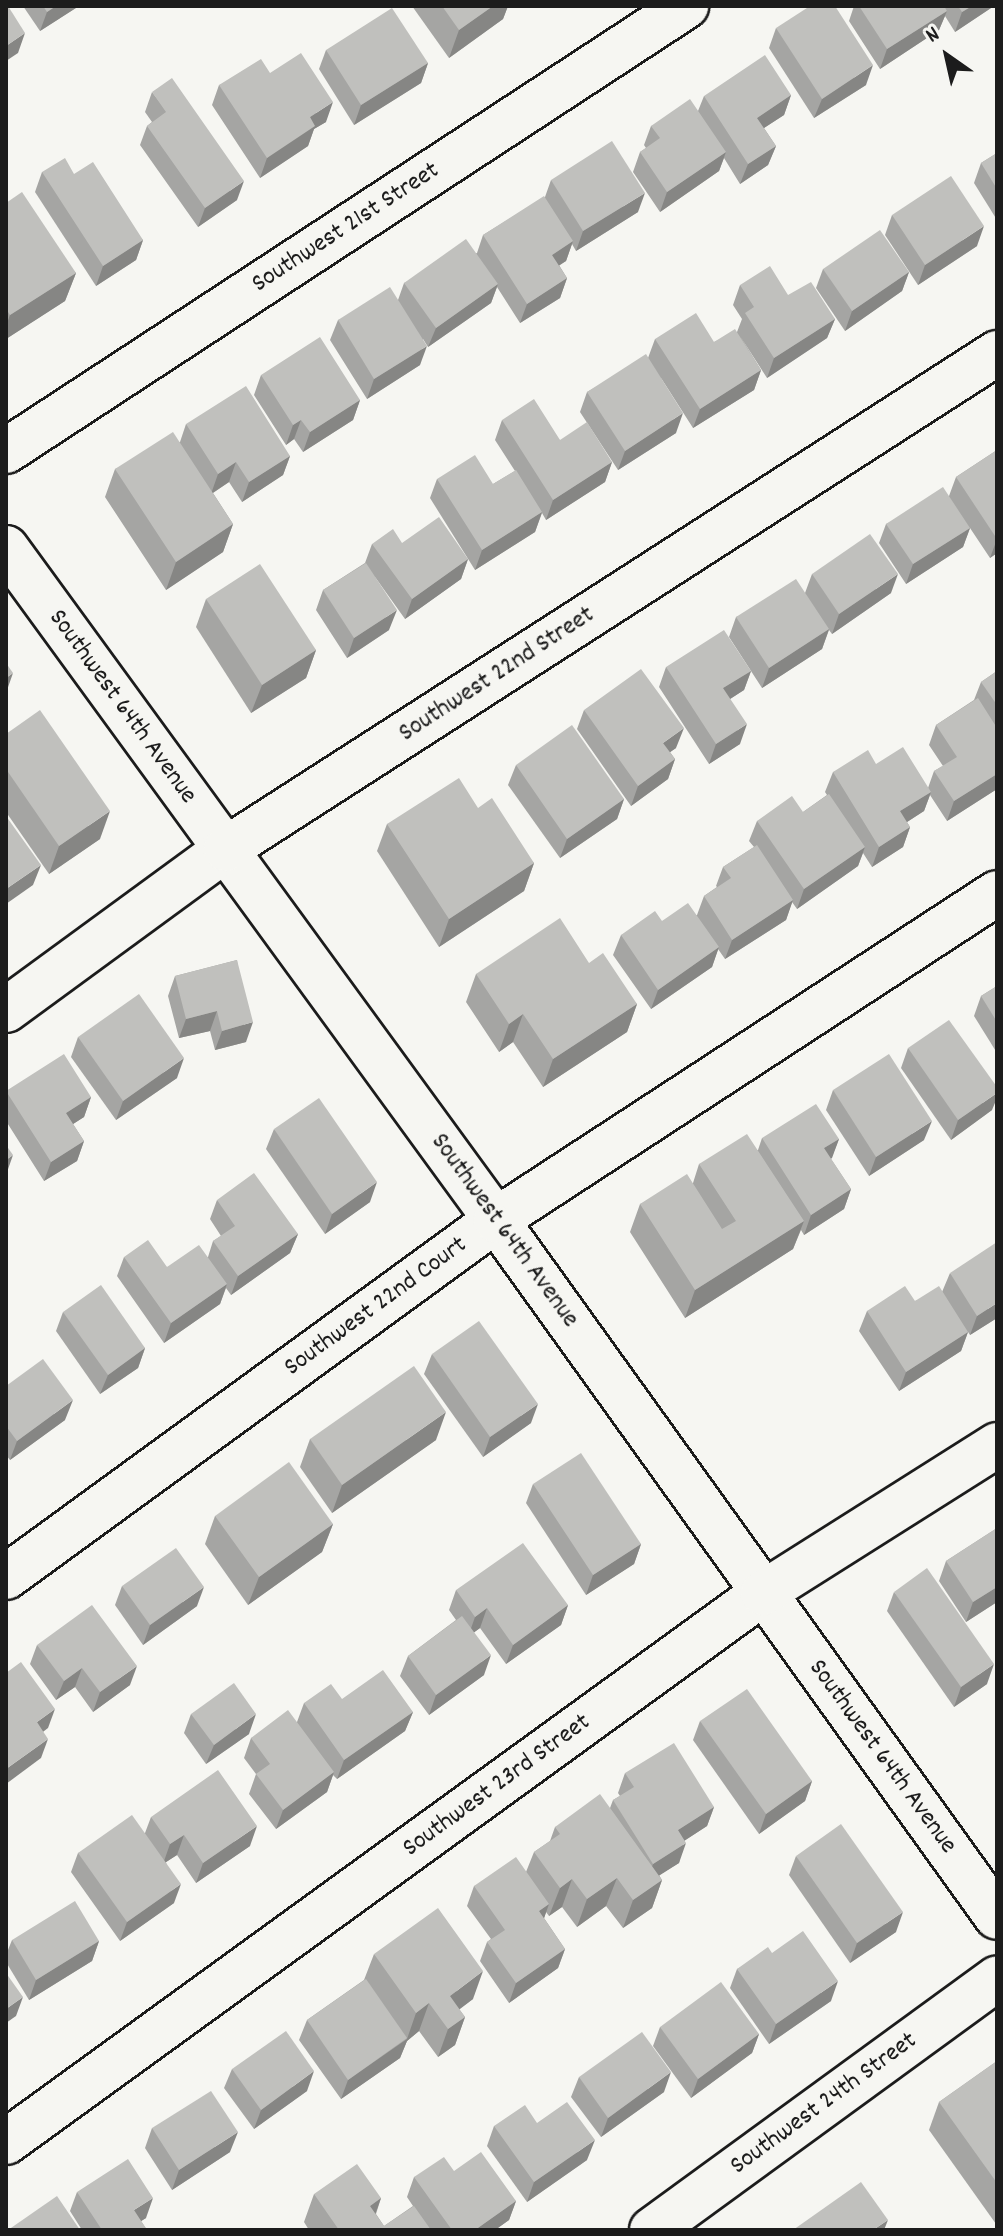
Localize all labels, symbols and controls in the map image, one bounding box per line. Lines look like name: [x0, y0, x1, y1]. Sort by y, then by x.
north arrow: [907, 16, 987, 96]
text: N: [920, 20, 946, 52]
street label: Southwest 21st Street: [246, 156, 446, 300]
street label: Southwest 22nd Street: [394, 600, 600, 750]
street label: Southwest 64th Avenue: [41, 604, 203, 810]
street label: Southwest 64th Avenue: [423, 1128, 585, 1334]
street label: Southwest 22nd Court: [279, 1230, 473, 1384]
street label: Southwest 64th Avenue: [801, 1654, 963, 1860]
street label: Southwest 23rd Street: [397, 1707, 597, 1865]
street label: Southwest 24th Street: [725, 2026, 923, 2182]

